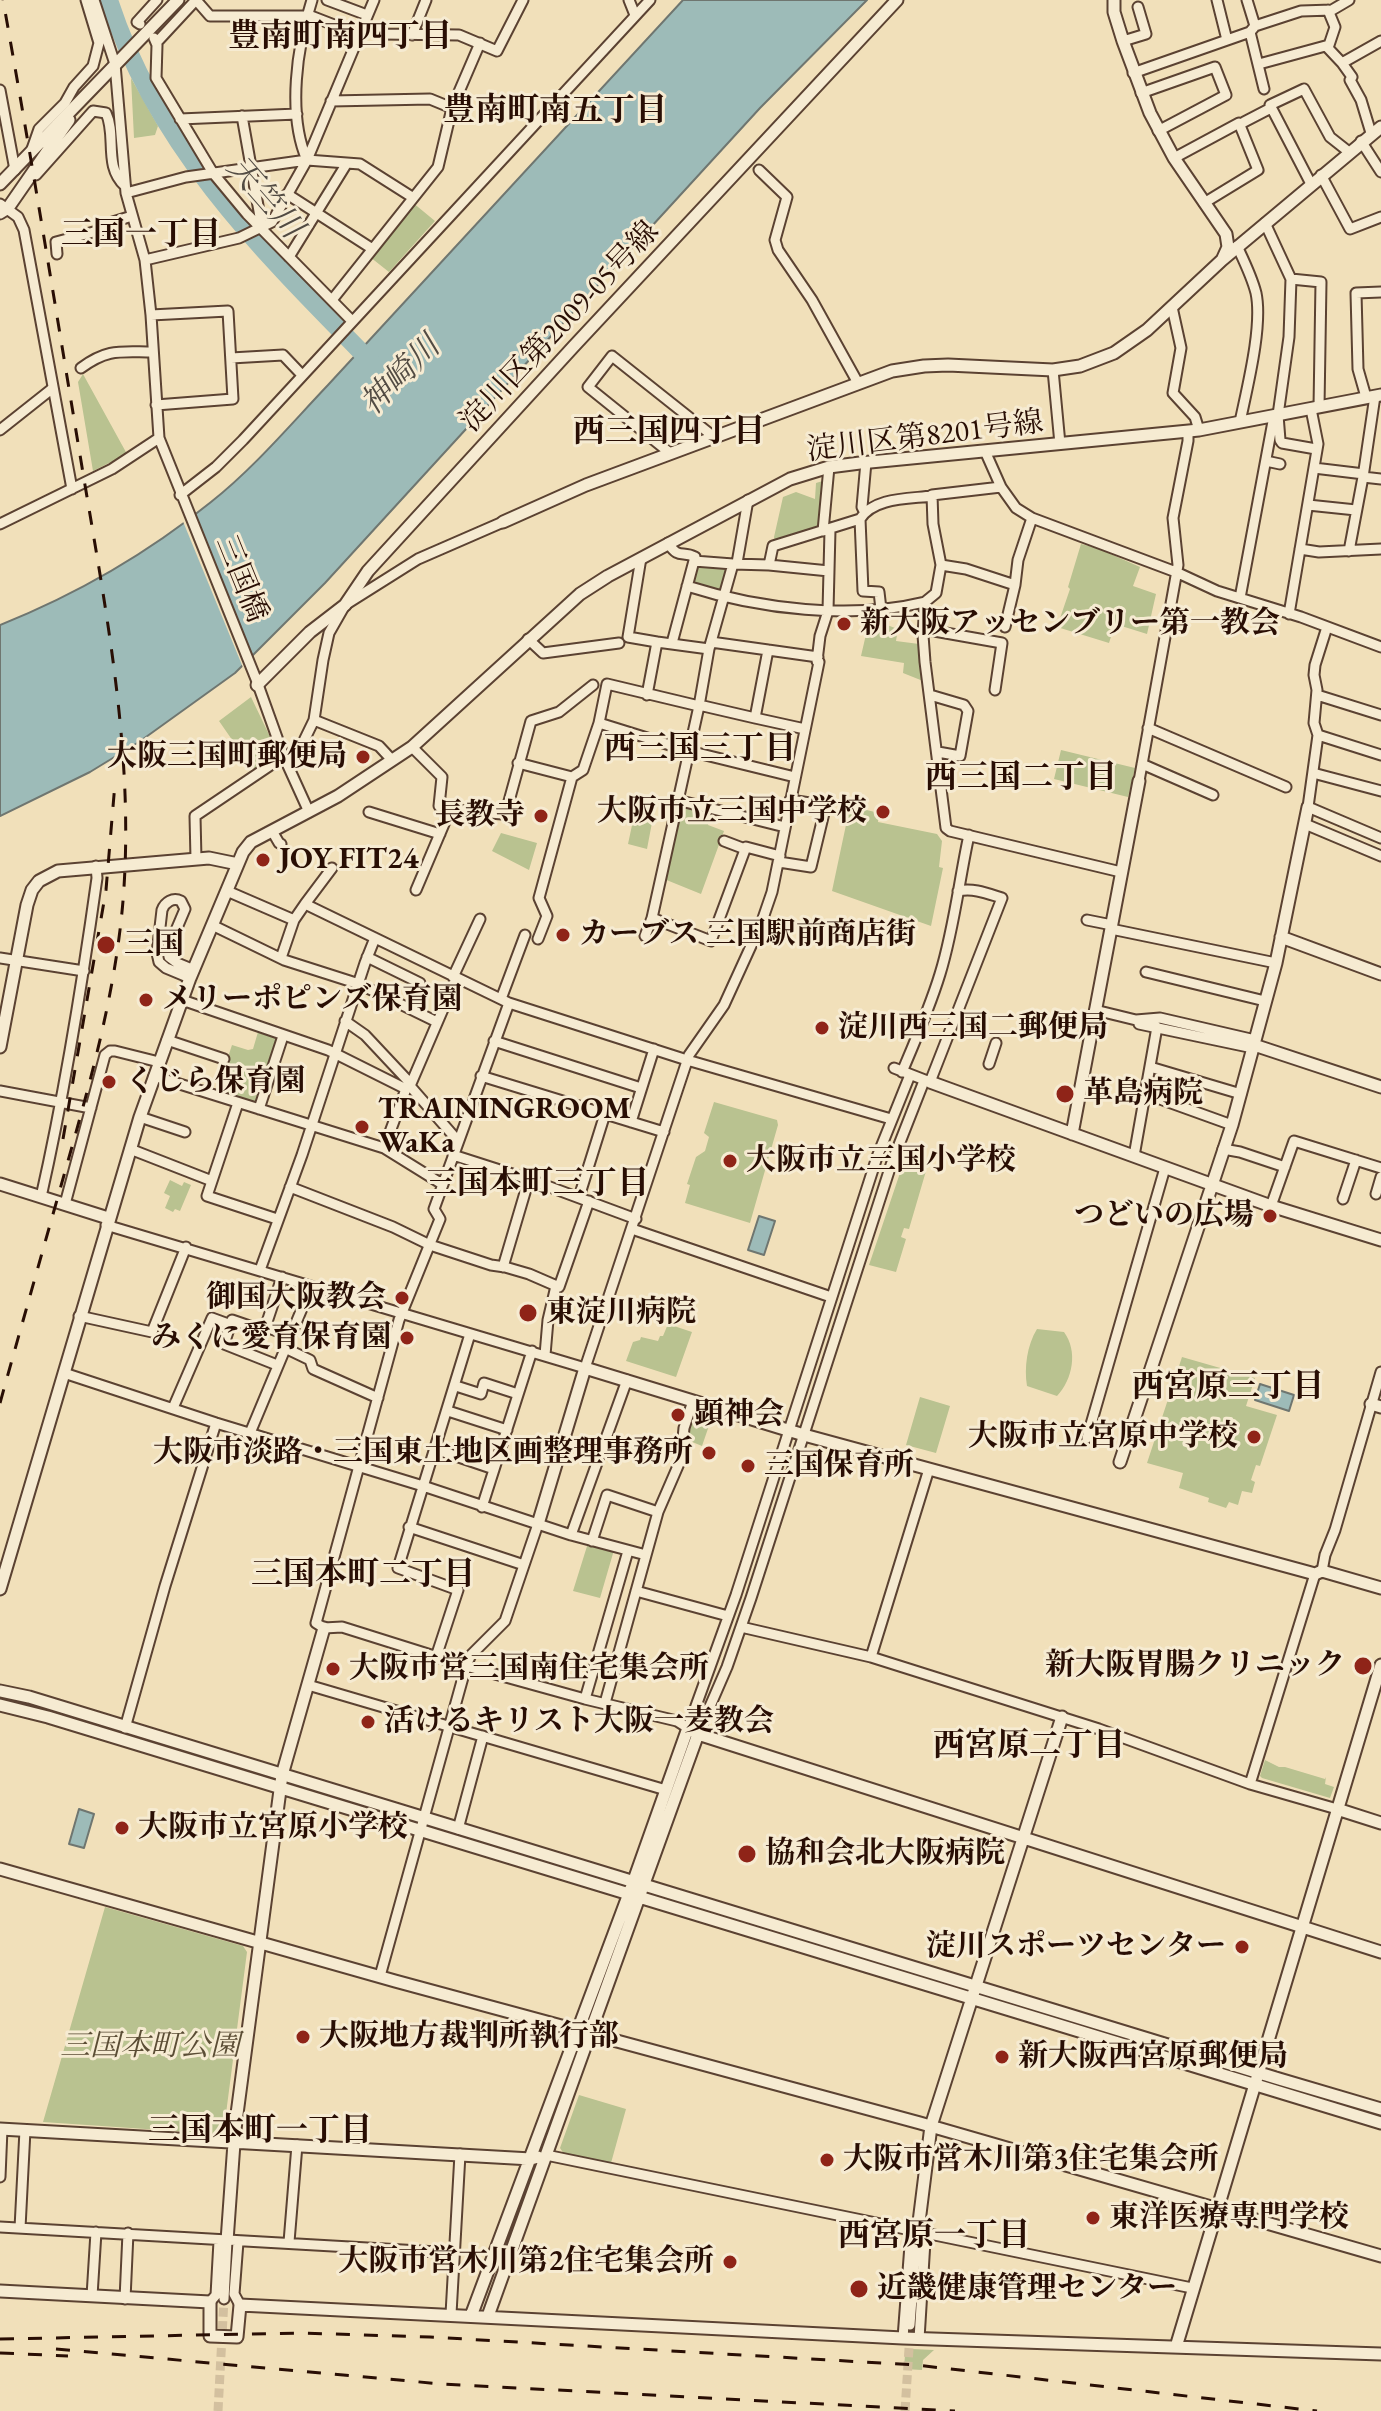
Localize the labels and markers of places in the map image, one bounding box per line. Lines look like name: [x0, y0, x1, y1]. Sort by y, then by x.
place label: 新大阪アッセンブリー第一教会: [860, 606, 1280, 642]
marker: 新大阪アッセンブリー第一教会: [835, 615, 853, 633]
place label: 大阪三国町郵便局: [107, 739, 347, 775]
marker: 大阪三国町郵便局: [354, 748, 372, 766]
place label: 大阪市立三国中学校: [597, 794, 867, 830]
place label: 長教寺: [435, 798, 525, 834]
marker: 大阪市立三国中学校: [874, 803, 892, 821]
marker: 長教寺: [532, 807, 550, 825]
place label: JOY FIT24: [279, 842, 419, 878]
marker: JOY FIT24: [254, 851, 272, 869]
place label: カーブス 三国駅前商店街: [579, 917, 916, 953]
marker: カーブス 三国駅前商店街: [554, 926, 572, 944]
place label: 三国: [124, 927, 184, 963]
marker: 三国: [95, 934, 117, 956]
place label: メリーポピンズ保育園: [162, 982, 462, 1018]
marker: メリーポピンズ保育園: [137, 991, 155, 1009]
place label: 淀川西三国二郵便局: [838, 1010, 1108, 1046]
marker: 淀川西三国二郵便局: [813, 1019, 831, 1037]
place label: くじら保育園: [125, 1064, 305, 1100]
marker: くじら保育園: [100, 1073, 118, 1091]
place label: 革島病院: [1083, 1076, 1203, 1112]
marker: 革島病院: [1054, 1083, 1076, 1105]
place label: TRAININGROOM WaKa: [378, 1092, 631, 1162]
marker: TRAININGROOM WaKa: [353, 1118, 371, 1136]
place label: 大阪市立三国小学校: [746, 1143, 1016, 1179]
marker: 大阪市立三国小学校: [721, 1152, 739, 1170]
place label: つどいの広場: [1074, 1198, 1254, 1234]
marker: つどいの広場: [1261, 1207, 1279, 1225]
place label: 御国大阪教会: [206, 1280, 386, 1316]
marker: 御国大阪教会: [393, 1289, 411, 1307]
place label: 東淀川病院: [546, 1295, 696, 1331]
marker: 東淀川病院: [517, 1302, 539, 1324]
place label: みくに愛育保育園: [151, 1320, 391, 1356]
marker: みくに愛育保育園: [398, 1329, 416, 1347]
place label: 顕神会: [694, 1397, 784, 1433]
marker: 顕神会: [669, 1406, 687, 1424]
place label: 大阪市立宮原中学校: [968, 1419, 1238, 1455]
marker: 大阪市立宮原中学校: [1245, 1428, 1263, 1446]
place label: 大阪市淡路・三国東土地区画整理事務所: [153, 1435, 693, 1471]
marker: 大阪市淡路・三国東土地区画整理事務所: [700, 1444, 718, 1462]
place label: 三国保育所: [764, 1448, 914, 1484]
marker: 三国保育所: [739, 1457, 757, 1475]
place label: 新大阪胃腸クリニック: [1045, 1648, 1345, 1684]
place label: 大阪市営三国南住宅集会所: [349, 1651, 709, 1687]
marker: 新大阪胃腸クリニック: [1352, 1655, 1374, 1677]
marker: 大阪市営三国南住宅集会所: [324, 1660, 342, 1678]
place label: 活けるキリスト大阪一麦教会: [384, 1704, 774, 1740]
marker: 活けるキリスト大阪一麦教会: [359, 1713, 377, 1731]
place label: 大阪市立宮原小学校: [138, 1810, 408, 1846]
marker: 大阪市立宮原小学校: [113, 1819, 131, 1837]
place label: 協和会北大阪病院: [765, 1836, 1005, 1872]
marker: 協和会北大阪病院: [736, 1843, 758, 1865]
place label: 淀川スポーツセンター: [926, 1929, 1226, 1965]
marker: 淀川スポーツセンター: [1233, 1938, 1251, 1956]
place label: 大阪地方裁判所執行部: [319, 2019, 619, 2055]
marker: 大阪地方裁判所執行部: [294, 2028, 312, 2046]
place label: 新大阪西宮原郵便局: [1018, 2039, 1288, 2075]
marker: 新大阪西宮原郵便局: [993, 2048, 1011, 2066]
place label: 大阪市営木川第3住宅集会所: [843, 2142, 1219, 2178]
marker: 大阪市営木川第3住宅集会所: [818, 2151, 836, 2169]
place label: 東洋医療専門学校: [1109, 2200, 1349, 2236]
marker: 東洋医療専門学校: [1084, 2209, 1102, 2227]
place label: 大阪市営木川第2住宅集会所: [338, 2244, 714, 2280]
marker: 大阪市営木川第2住宅集会所: [721, 2253, 739, 2271]
place label: 近畿健康管理センター: [877, 2271, 1177, 2307]
marker: 近畿健康管理センター: [848, 2278, 870, 2300]

